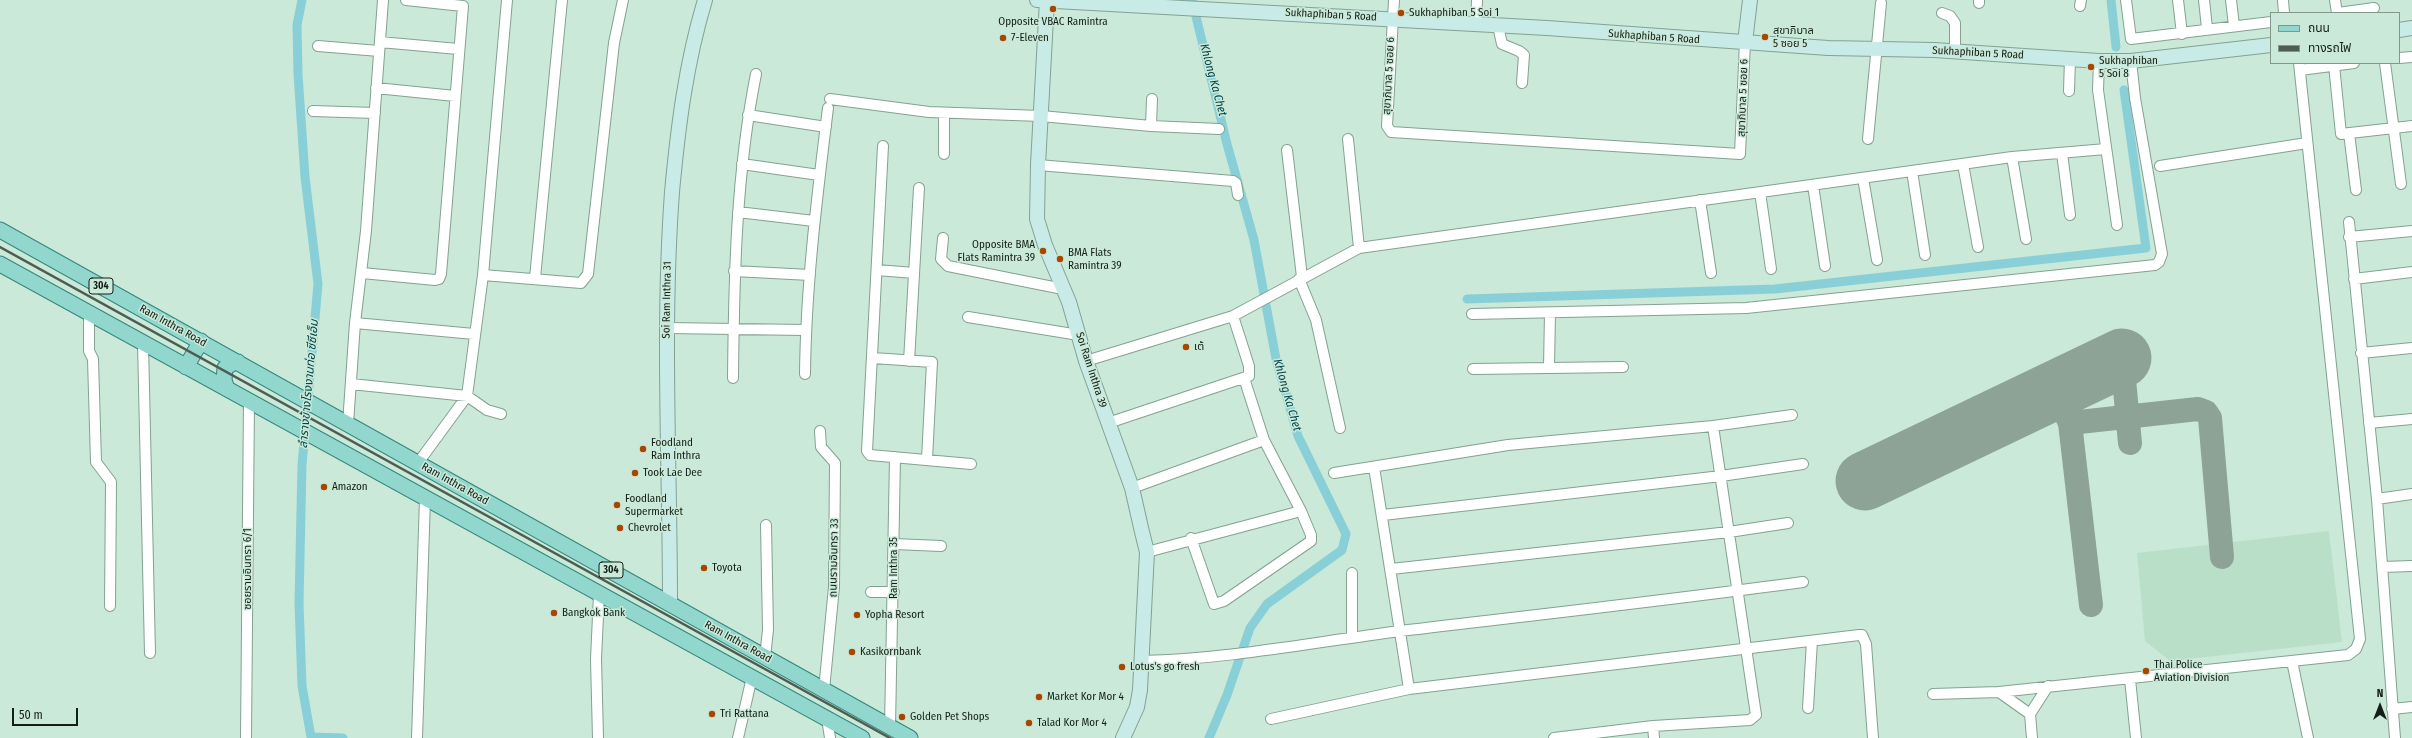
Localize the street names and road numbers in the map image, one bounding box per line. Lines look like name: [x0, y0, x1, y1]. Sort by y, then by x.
street label: Sukhaphiban 5 Road: [1285, 6, 1377, 24]
street label: Sukhaphiban 5 Road: [1608, 27, 1700, 47]
street label: สุขาภิบาล 5 ซอย 6: [1380, 37, 1398, 115]
street label: Sukhaphiban 5 Road: [1932, 44, 2024, 62]
street label: สุขาภิบาล 5 ซอย 6: [1735, 59, 1751, 137]
street label: Soi Ram Inthra 31: [660, 261, 674, 339]
road number: 304: [89, 278, 113, 294]
street label: Ram Inthra Road: [137, 302, 209, 350]
street label: Soi Ram Inthra 39: [1073, 331, 1109, 409]
street label: Ram Inthra Road: [419, 460, 491, 508]
street label: ถนนรามอินทรา 33: [827, 518, 841, 598]
street label: ซอยรามอินทรา 6/1: [241, 528, 255, 610]
street label: Ram Inthra 35: [887, 537, 901, 599]
road number: 304: [599, 562, 623, 578]
street label: Ram Inthra Road: [702, 618, 774, 666]

